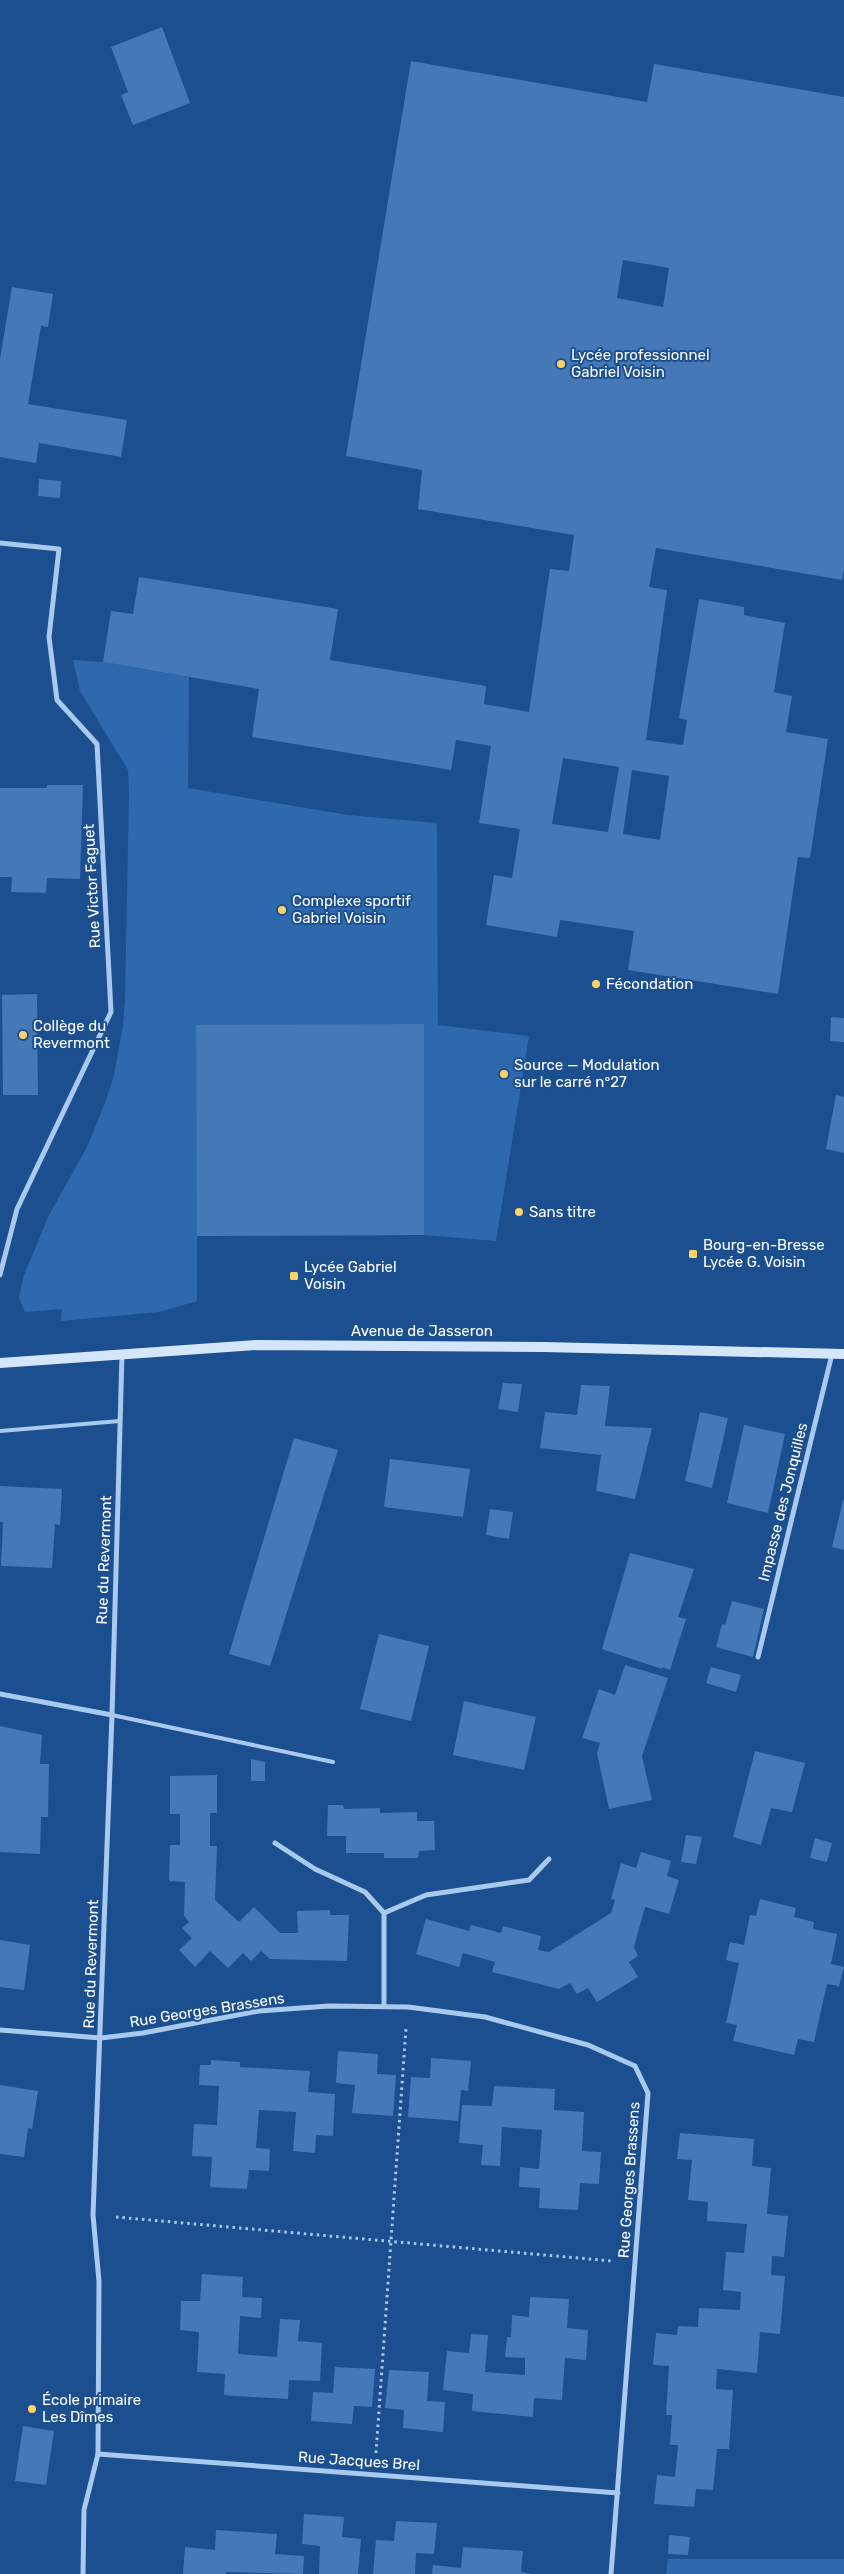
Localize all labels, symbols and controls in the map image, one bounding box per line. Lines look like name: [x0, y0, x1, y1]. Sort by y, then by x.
place label: Lycée professionnel Gabriel Voisin: [571, 346, 710, 381]
marker: Lycée professionnel Gabriel Voisin: [555, 358, 567, 370]
street label: Rue Victor Faguet: [80, 823, 104, 949]
place label: Complexe sportif Gabriel Voisin: [292, 892, 411, 927]
marker: Complexe sportif Gabriel Voisin: [276, 904, 288, 916]
place label: Fécondation: [606, 975, 693, 993]
marker: Fécondation: [590, 978, 602, 990]
place label: Collège du Revermont: [33, 1017, 110, 1052]
marker: Collège du Revermont: [17, 1029, 29, 1041]
place label: Source — Modulation sur le carré n°27: [514, 1056, 660, 1091]
marker: Source — Modulation sur le carré n°27: [498, 1068, 510, 1080]
place label: Sans titre: [529, 1203, 596, 1221]
marker: Sans titre: [513, 1206, 525, 1218]
place label: Bourg-en-Bresse Lycée G. Voisin: [703, 1236, 825, 1271]
marker: Bourg-en-Bresse Lycée G. Voisin: [687, 1248, 699, 1260]
place label: Lycée Gabriel Voisin: [304, 1258, 397, 1293]
marker: Lycée Gabriel Voisin: [288, 1270, 300, 1282]
street label: Avenue de Jasseron: [351, 1322, 493, 1340]
street label: Impasse des Jonquilles: [755, 1420, 812, 1583]
street label: Rue du Revermont: [93, 1495, 115, 1625]
street label: Rue du Revermont: [80, 1899, 102, 2029]
street label: Rue Georges Brassens: [128, 1989, 286, 2031]
street label: Rue Georges Brassens: [615, 2101, 643, 2259]
place label: École primaire Les Dîmes: [42, 2391, 141, 2426]
marker: École primaire Les Dîmes: [26, 2403, 38, 2415]
street label: Rue Jacques Brel: [297, 2448, 421, 2474]

